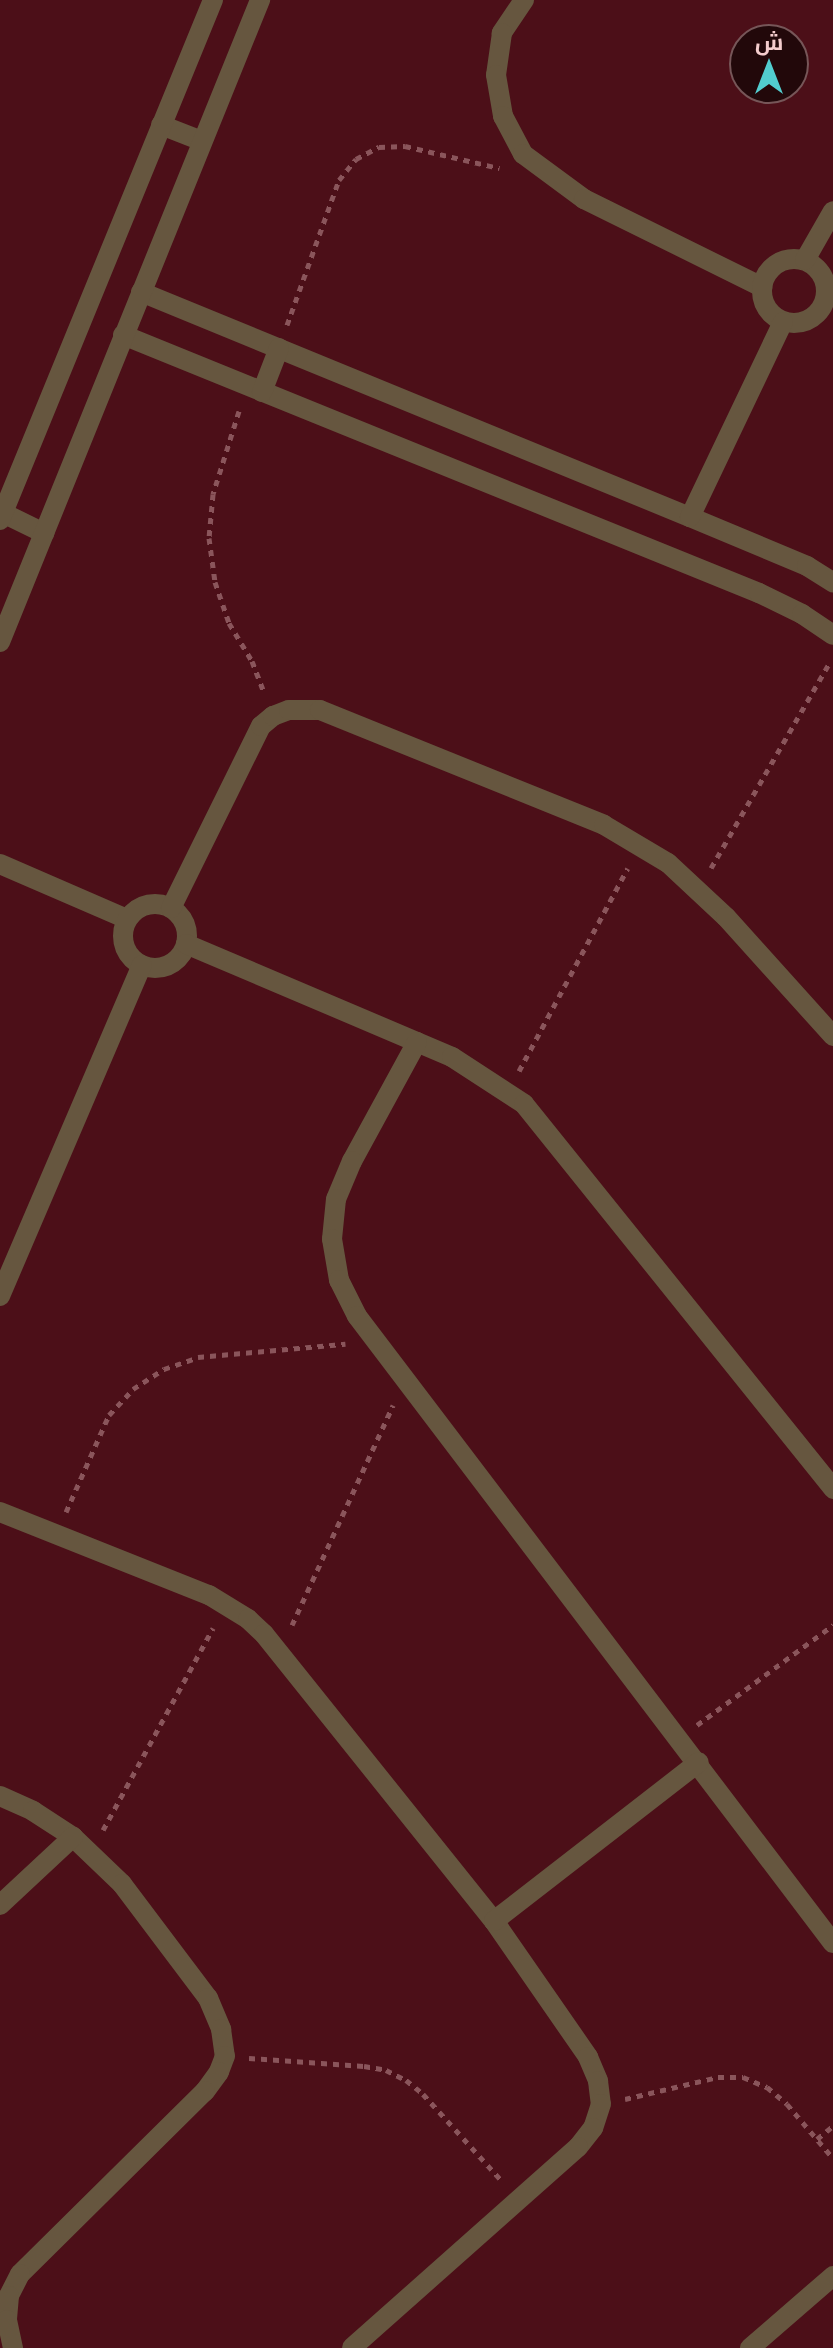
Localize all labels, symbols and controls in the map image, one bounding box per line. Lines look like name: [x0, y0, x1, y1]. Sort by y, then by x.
north arrow: [729, 24, 809, 104]
text: ش: [755, 28, 783, 56]

